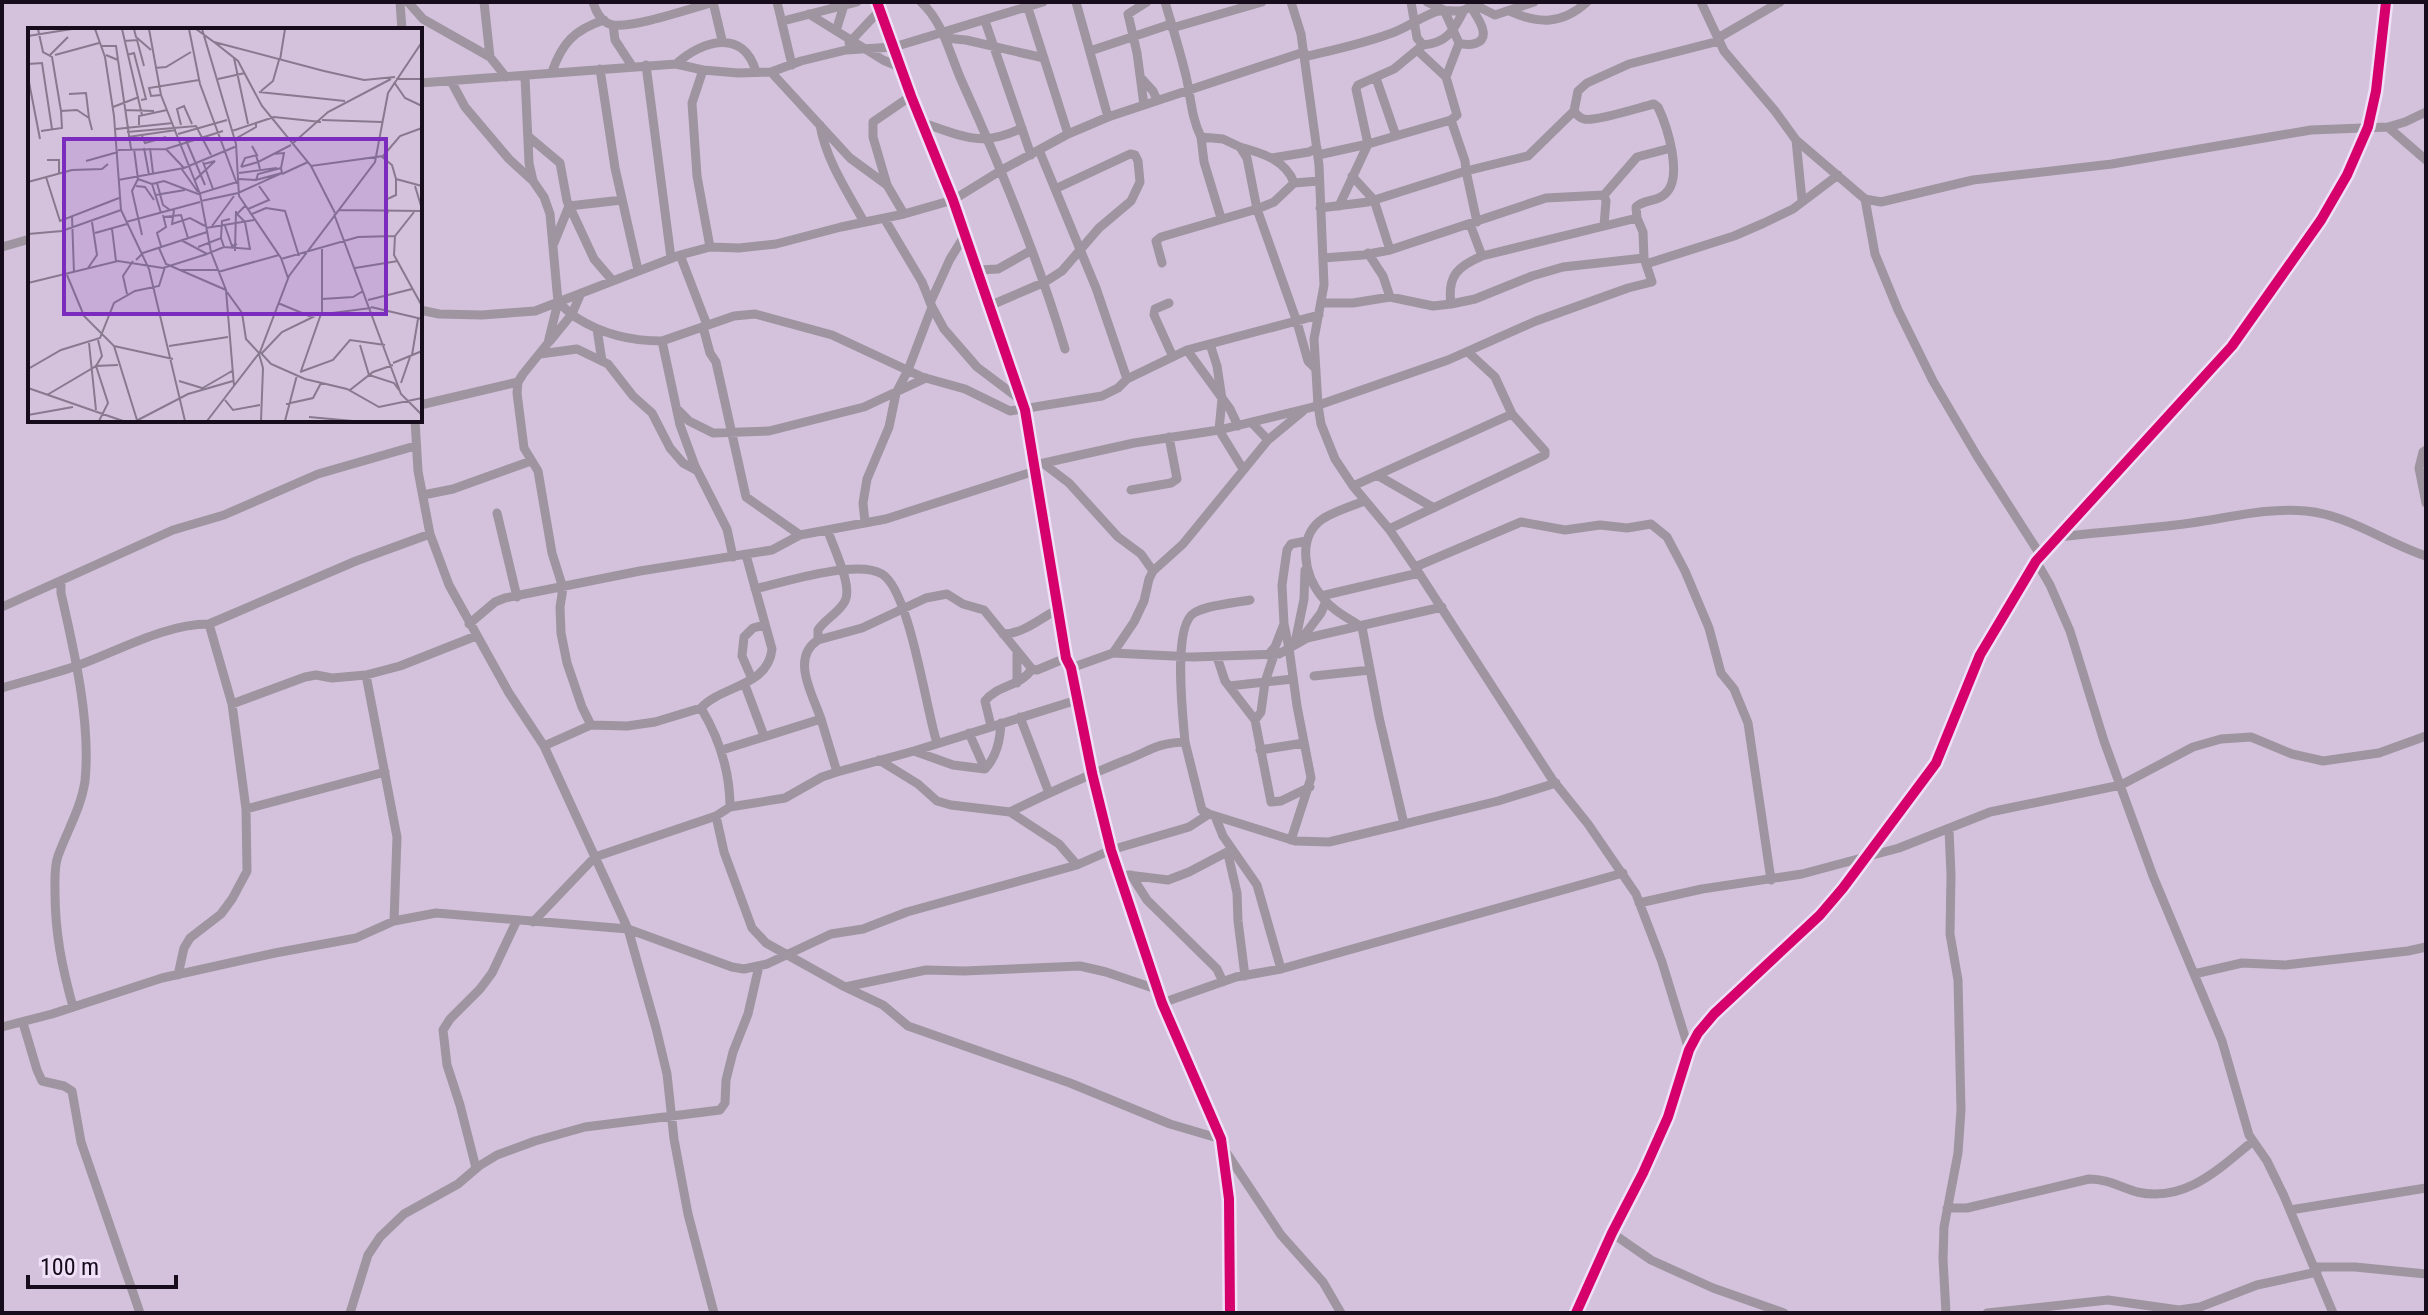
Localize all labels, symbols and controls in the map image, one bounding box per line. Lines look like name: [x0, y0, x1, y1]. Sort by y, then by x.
inset map: [28, 28, 422, 422]
scale bar: [28, 1239, 176, 1289]
text: 100 m: [40, 1253, 99, 1281]

